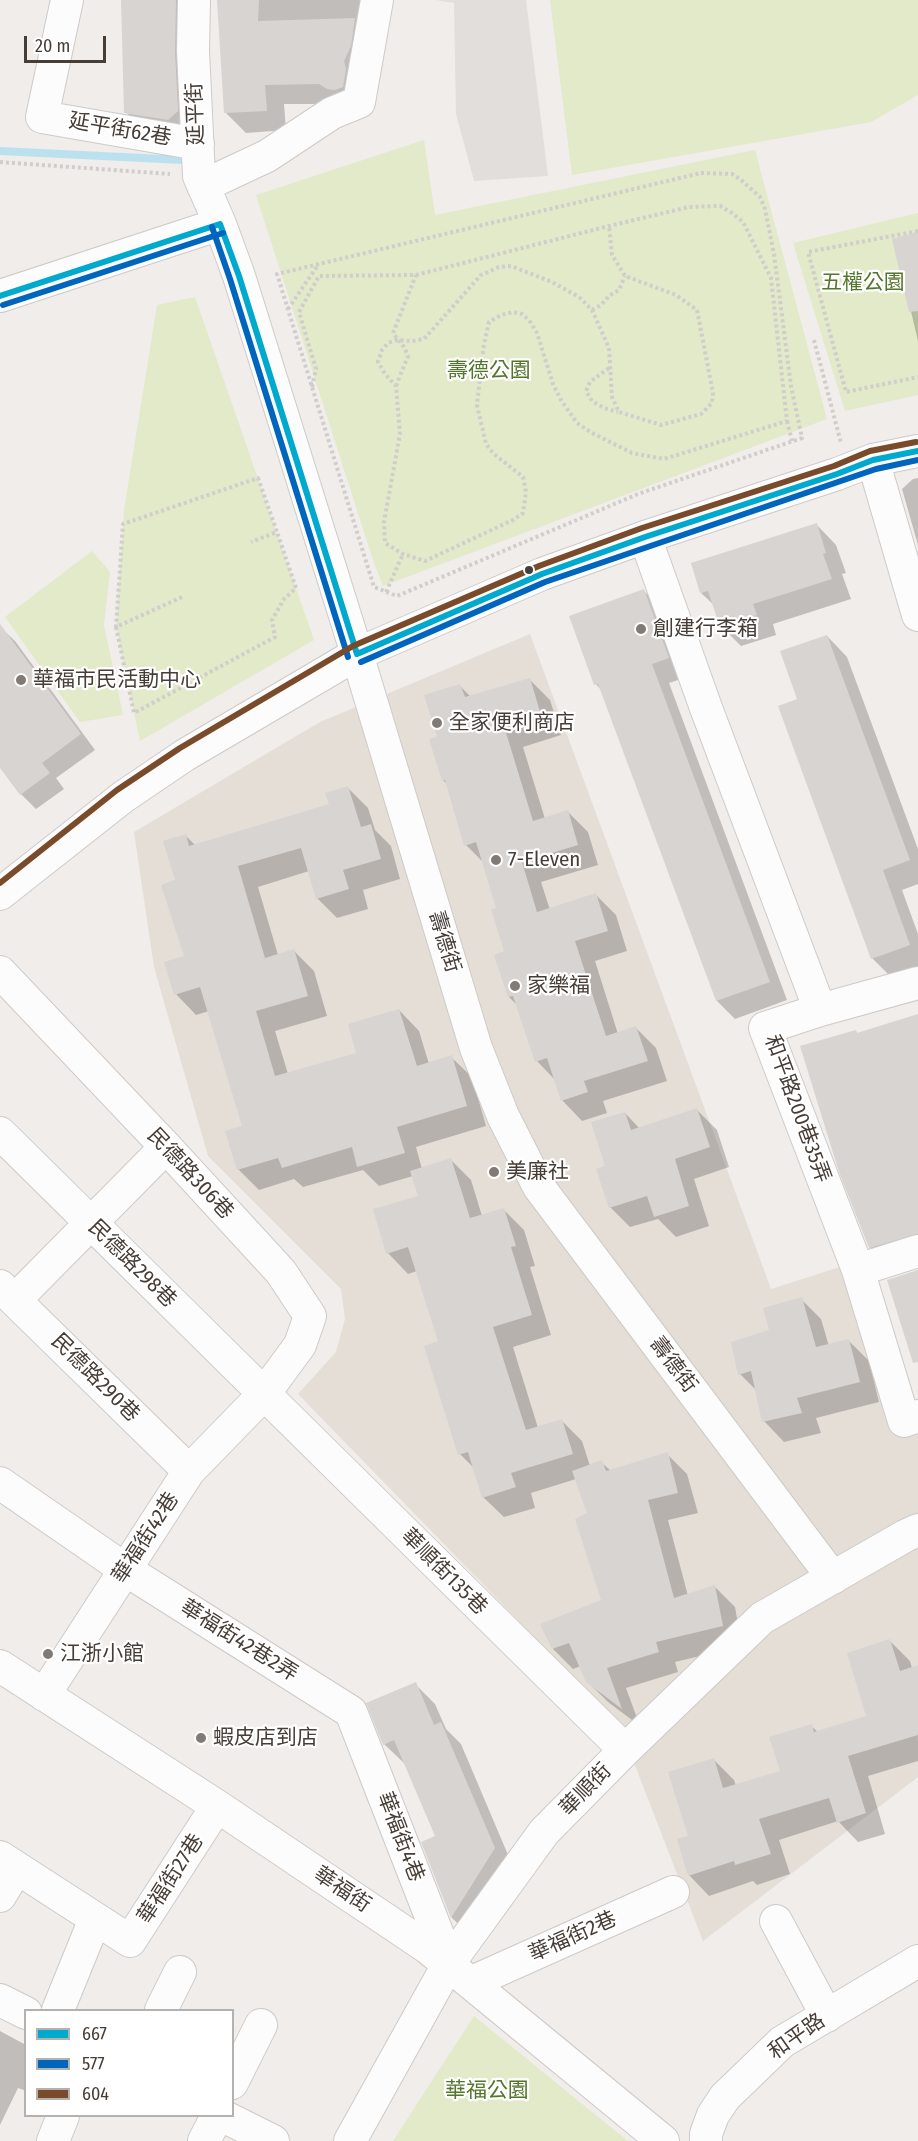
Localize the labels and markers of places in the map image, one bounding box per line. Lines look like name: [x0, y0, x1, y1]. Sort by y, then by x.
unlabelled marker: [523, 564, 535, 576]
place label: 創建行李箱: [653, 616, 758, 642]
marker: 創建行李箱: [634, 622, 648, 636]
place label: 華福市民活動中心: [33, 667, 201, 693]
marker: 華福市民活動中心: [14, 673, 28, 687]
place label: 全家便利商店: [449, 710, 575, 736]
marker: 全家便利商店: [430, 716, 444, 730]
place label: 7-Eleven: [508, 847, 580, 873]
marker: 7-Eleven: [489, 853, 503, 867]
place label: 家樂福: [527, 973, 590, 999]
marker: 家樂福: [508, 979, 522, 993]
place label: 美廉社: [506, 1159, 569, 1185]
marker: 美廉社: [487, 1165, 501, 1179]
place label: 江浙小館: [60, 1641, 144, 1667]
marker: 江浙小館: [41, 1647, 55, 1661]
place label: 蝦皮店到店: [213, 1725, 318, 1751]
marker: 蝦皮店到店: [194, 1731, 208, 1745]

